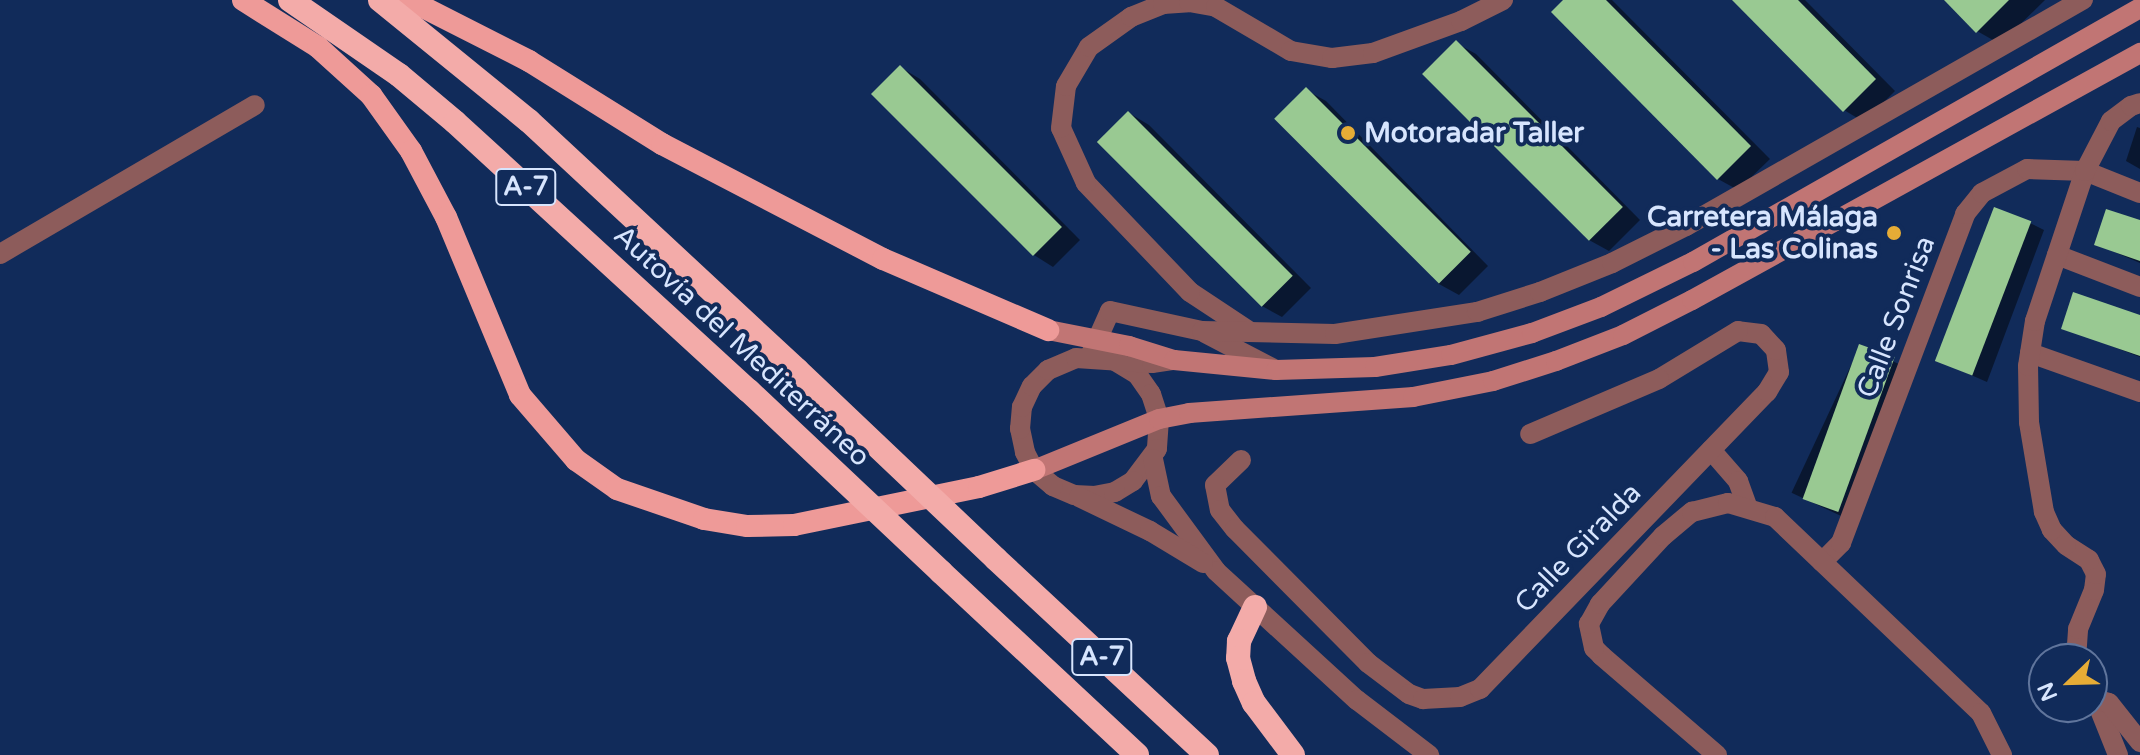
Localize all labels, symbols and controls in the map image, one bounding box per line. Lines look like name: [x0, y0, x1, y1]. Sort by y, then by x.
place label: Motoradar Taller: [1364, 116, 1584, 150]
marker: Motoradar Taller: [1339, 124, 1357, 142]
road number: A-7: [494, 165, 558, 209]
place label: Carretera Málaga - Las Colinas: [1647, 200, 1878, 266]
street label: Autovía del Mediterráneo: [607, 218, 877, 474]
marker: Carretera Málaga - Las Colinas: [1885, 224, 1903, 242]
street label: Calle Sonrisa: [1850, 231, 1942, 403]
street label: Calle Giralda: [1508, 476, 1648, 620]
road number: A-7: [1070, 635, 1134, 679]
north arrow: [2028, 643, 2108, 723]
text: N: [2032, 678, 2063, 705]

